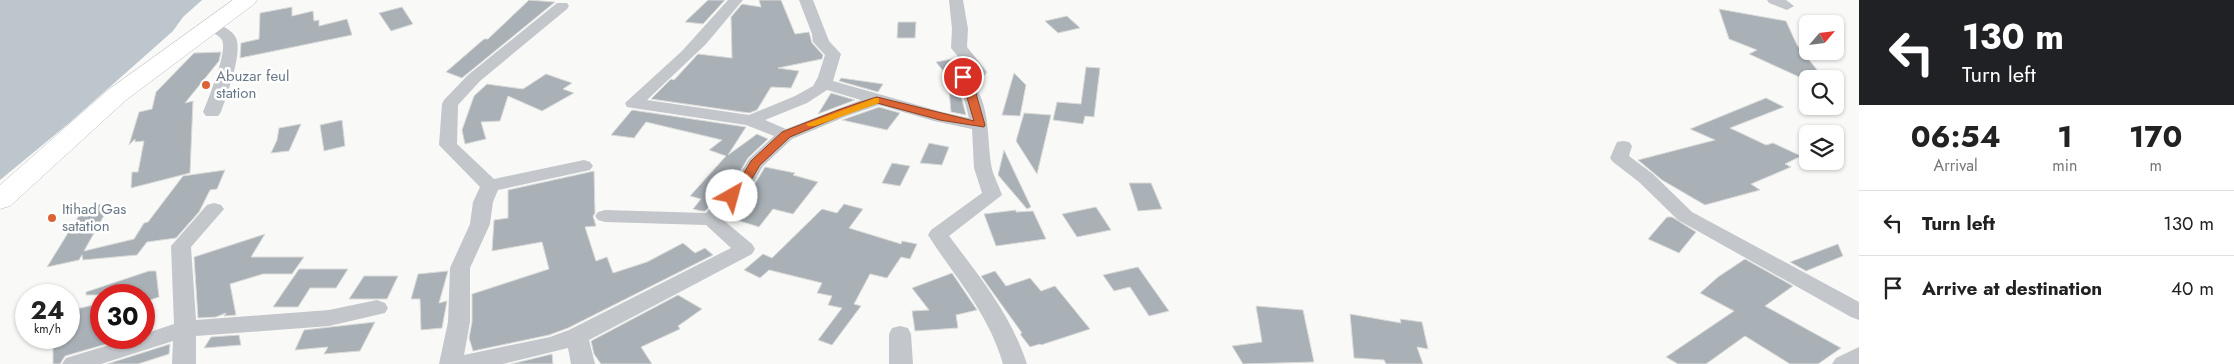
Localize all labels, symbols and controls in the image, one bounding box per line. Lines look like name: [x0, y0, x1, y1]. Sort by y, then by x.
text: 130 m: [1962, 12, 2064, 62]
north arrow: [1799, 15, 1844, 60]
map controls: [1799, 15, 1844, 170]
icon: left: [1879, 20, 1944, 85]
pin: [942, 56, 984, 98]
text: Turn left: [1962, 58, 2036, 90]
icon: arrive: [949, 63, 977, 91]
place label: Abuzar feul station: [216, 65, 289, 104]
button: search: [1799, 70, 1844, 115]
marker: Abuzar feul station: [200, 79, 212, 91]
text: 06:54: [1911, 115, 2001, 158]
text: 1: [2057, 115, 2072, 158]
text: 170: [2129, 115, 2182, 158]
button: layers: [1799, 125, 1844, 170]
text: Arrival: [1934, 154, 1978, 177]
text: min: [2052, 154, 2077, 177]
text: m: [2149, 154, 2162, 177]
position arrow: [705, 169, 757, 221]
place label: Itihad Gas satation: [62, 198, 126, 237]
icon: left: [1879, 209, 1907, 237]
text: Turn left: [1922, 210, 1995, 237]
text: 130 m: [2163, 210, 2214, 237]
marker: Itihad Gas satation: [46, 212, 58, 224]
icon: arrive: [1879, 274, 1907, 302]
text: Arrive at destination: [1922, 275, 2102, 302]
text: 40 m: [2171, 275, 2214, 302]
speed limit sign: 30: [90, 284, 155, 349]
text: 24: [31, 292, 64, 328]
text: km/h: [34, 320, 61, 338]

